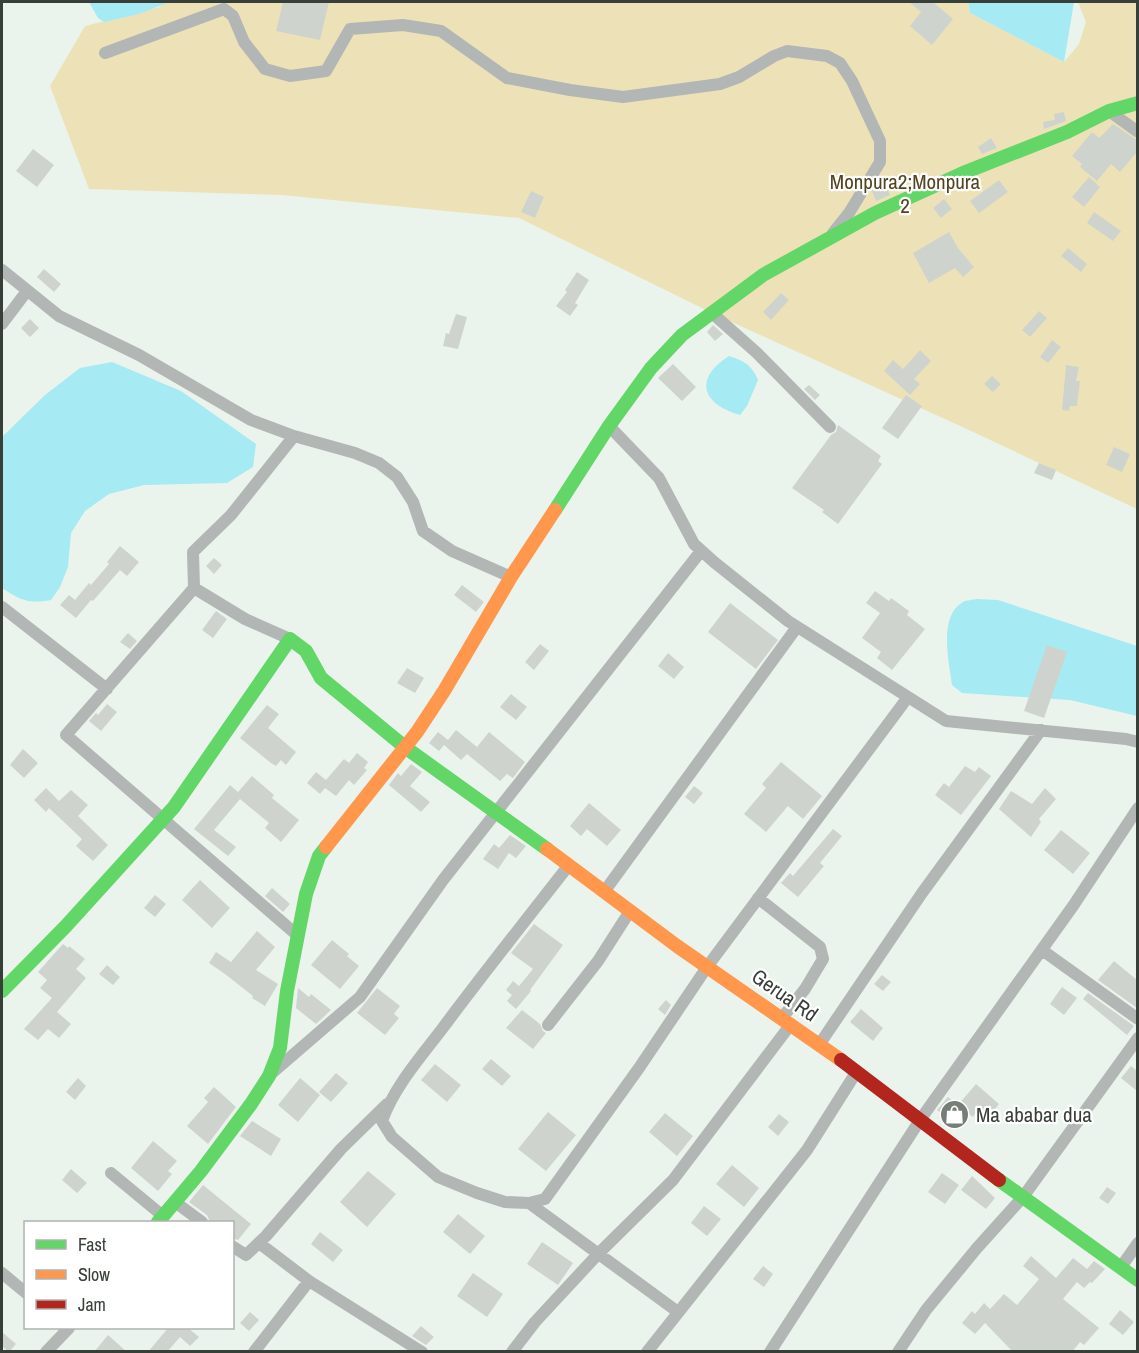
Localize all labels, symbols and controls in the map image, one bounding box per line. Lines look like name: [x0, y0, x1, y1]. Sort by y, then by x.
park label: Monpura2;Monpura 2: [830, 167, 981, 220]
street label: Gerua Rd: [746, 962, 824, 1028]
shop icon: Ma ababar dua: [939, 1098, 971, 1130]
place label: Ma ababar dua: [976, 1100, 1092, 1129]
legend: [24, 1221, 234, 1329]
text: Fast: [78, 1232, 106, 1257]
text: Slow: [78, 1262, 110, 1287]
text: Jam: [78, 1292, 106, 1317]

